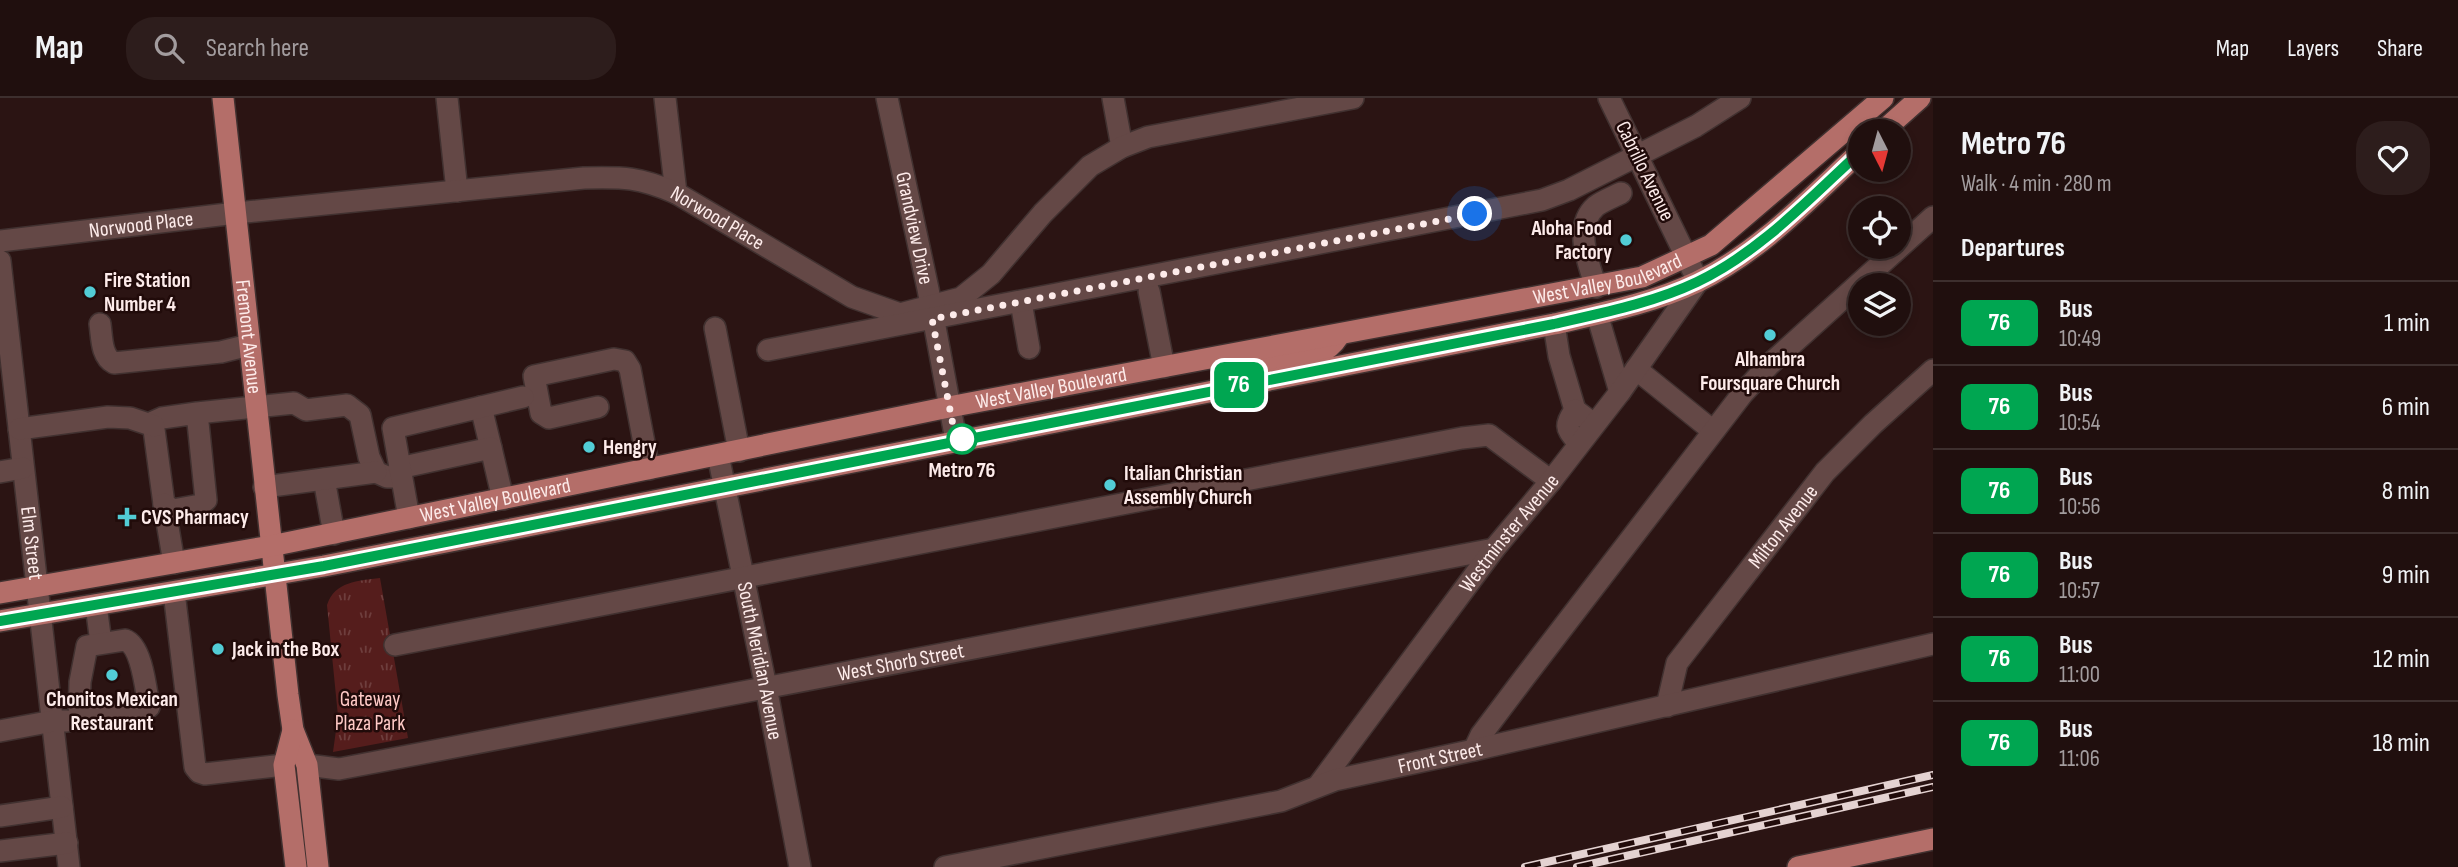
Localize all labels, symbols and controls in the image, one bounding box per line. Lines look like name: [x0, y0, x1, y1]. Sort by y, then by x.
search box: [126, 17, 616, 80]
text: Map: [35, 28, 84, 68]
icon: search: [150, 29, 188, 67]
text: Search here: [206, 33, 309, 64]
text: Map: [2216, 34, 2249, 63]
text: Layers: [2287, 34, 2339, 63]
text: Share: [2377, 34, 2423, 63]
street label: Cabrillo Avenue: [1610, 117, 1680, 225]
north arrow: [1848, 119, 1911, 182]
map controls: [1848, 119, 1911, 336]
button: heart: [2356, 121, 2430, 195]
text: Metro 76: [1961, 124, 2066, 164]
street label: Grandview Drive: [891, 170, 939, 287]
text: Walk · 4 min · 280 m: [1961, 170, 2111, 198]
street label: Norwood Place: [666, 180, 769, 255]
your location: [1457, 196, 1492, 231]
button: locate: [1848, 196, 1911, 259]
street label: Norwood Place: [88, 206, 194, 243]
place label: Aloha Food Factory: [1530, 216, 1612, 265]
marker: Aloha Food Factory: [1618, 232, 1634, 248]
text: Departures: [1961, 233, 2065, 264]
street label: West Valley Boulevard: [1531, 248, 1686, 310]
place label: Fire Station Number 4: [104, 268, 190, 317]
button: layers: [1848, 273, 1911, 336]
street label: Fremont Avenue: [230, 278, 268, 395]
marker: Fire Station Number 4: [82, 284, 98, 300]
text: Bus: [2059, 294, 2093, 325]
text: 76: [1989, 308, 2010, 337]
text: 1 min: [2384, 308, 2430, 339]
text: 10:49: [2059, 325, 2101, 353]
marker: Alhambra Foursquare Church: [1762, 327, 1778, 343]
place label: Alhambra Foursquare Church: [1700, 347, 1840, 396]
street label: West Valley Boulevard: [974, 361, 1129, 414]
line badge: 76: [1208, 362, 1270, 408]
text: 76: [1228, 370, 1250, 399]
text: Bus: [2059, 378, 2093, 409]
text: 76: [1989, 392, 2010, 421]
text: 6 min: [2382, 392, 2430, 423]
text: 10:54: [2059, 409, 2100, 437]
marker: Metro 76: [947, 424, 977, 454]
place label: Hengry: [603, 435, 657, 460]
marker: Hengry: [581, 439, 597, 455]
place label: Metro 76: [929, 458, 996, 483]
place label: Italian Christian Assembly Church: [1123, 461, 1252, 510]
text: Bus: [2059, 462, 2093, 493]
street label: Westminster Avenue: [1454, 469, 1564, 597]
street label: West Valley Boulevard: [418, 472, 573, 528]
text: 76: [1989, 476, 2010, 505]
text: 8 min: [2382, 476, 2430, 507]
marker: Italian Christian Assembly Church: [1102, 477, 1118, 493]
street label: Milton Avenue: [1743, 480, 1823, 573]
text: 10:56: [2059, 493, 2101, 521]
street label: Elm Street: [16, 505, 49, 581]
place label: CVS Pharmacy: [141, 505, 249, 530]
marker: CVS Pharmacy: [119, 509, 135, 525]
text: Bus: [2059, 546, 2093, 577]
text: 76: [1989, 560, 2010, 589]
text: 9 min: [2382, 560, 2430, 591]
text: 10:57: [2059, 577, 2100, 605]
street label: South Meridian Avenue: [732, 579, 788, 742]
text: Bus: [2059, 630, 2093, 661]
place label: Jack in the Box: [231, 637, 340, 662]
street label: West Shorb Street: [835, 638, 966, 686]
marker: Jack in the Box: [210, 641, 226, 657]
text: 76: [1989, 644, 2010, 673]
text: 12 min: [2373, 644, 2430, 675]
text: 11:00: [2059, 661, 2100, 689]
marker: Chonitos Mexican Restaurant: [104, 667, 120, 683]
place label: Chonitos Mexican Restaurant: [46, 687, 178, 736]
park label: Gateway Plaza Park: [335, 687, 405, 736]
text: Bus: [2059, 714, 2093, 745]
text: 76: [1989, 728, 2010, 757]
text: 18 min: [2373, 728, 2430, 759]
street label: Front Street: [1396, 736, 1485, 779]
text: 11:06: [2059, 745, 2100, 773]

